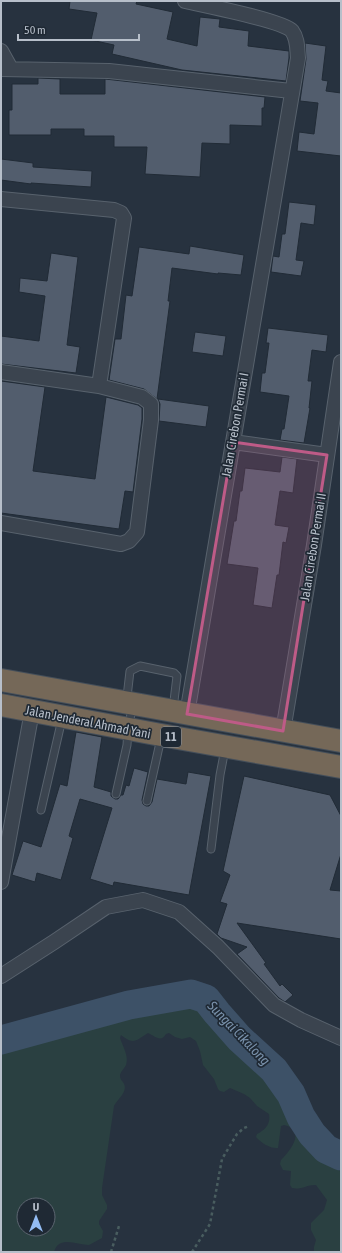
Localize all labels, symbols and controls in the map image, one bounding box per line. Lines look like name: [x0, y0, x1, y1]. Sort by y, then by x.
scale bar: [18, 16, 139, 42]
text: 50 m: [24, 23, 46, 37]
street label: Jalan Cirebon Permai I: [218, 371, 252, 479]
street label: Jalan Cirebon Permai II: [297, 492, 329, 602]
street label: Jalan Jenderal Ahmad Yani: [24, 702, 152, 742]
road number: 11: [161, 727, 181, 747]
water label: Sungai Cikalong: [204, 997, 274, 1068]
north arrow: [16, 1197, 56, 1237]
text: U: [33, 1201, 39, 1213]

